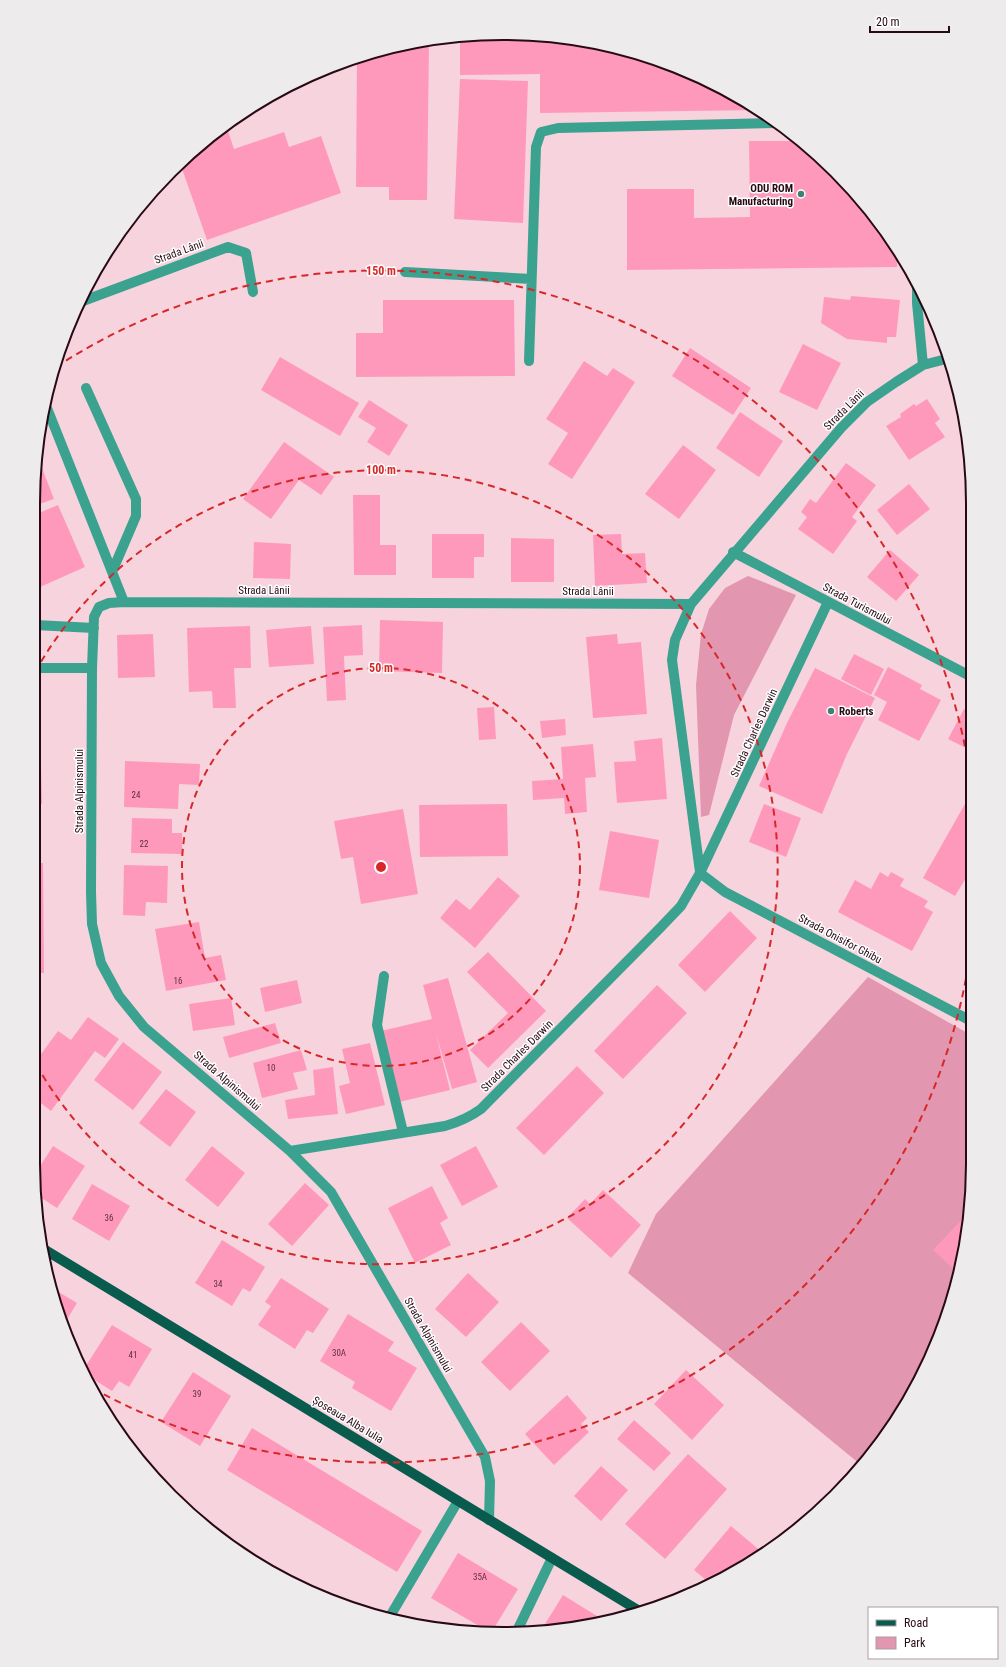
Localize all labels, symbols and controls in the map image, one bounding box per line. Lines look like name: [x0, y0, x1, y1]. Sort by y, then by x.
scale bar: [870, 8, 949, 34]
text: 20 m: [876, 15, 900, 29]
place label: ODU ROM Manufacturing: [729, 182, 793, 208]
marker: ODU ROM Manufacturing: [796, 189, 806, 199]
street label: Strada Lânii: [153, 237, 205, 267]
text: 150 m: [366, 264, 396, 278]
street label: Strada Lânii: [821, 387, 867, 433]
text: 100 m: [366, 463, 396, 477]
street label: Strada Turismului: [820, 580, 894, 628]
street label: Strada Lânii: [238, 584, 290, 597]
street label: Strada Lânii: [562, 585, 614, 598]
text: 50 m: [369, 661, 393, 675]
street label: Strada Charles Darwin: [728, 687, 780, 779]
place label: Roberts: [839, 705, 874, 718]
marker: Roberts: [826, 706, 836, 716]
street label: Strada Alpinismului: [73, 749, 86, 833]
house number: 24: [132, 790, 141, 800]
house number: 22: [140, 839, 149, 849]
centre of rings: [374, 860, 388, 874]
street label: Strada Onisifor Ghibu: [796, 912, 884, 966]
house number: 16: [174, 976, 182, 986]
street label: Strada Charles Darwin: [478, 1017, 556, 1095]
street label: Strada Alpinismului: [191, 1048, 263, 1114]
house number: 10: [267, 1063, 275, 1073]
house number: 36: [105, 1213, 113, 1223]
house number: 34: [214, 1279, 223, 1289]
street label: Strada Alpinismului: [401, 1295, 455, 1375]
house number: 30A: [332, 1348, 346, 1358]
house number: 41: [129, 1350, 137, 1360]
house number: 39: [193, 1389, 201, 1399]
street label: Șoseaua Alba Iulia: [310, 1394, 386, 1446]
house number: 35A: [473, 1572, 487, 1582]
legend: [868, 1607, 998, 1659]
text: Road: [904, 1616, 928, 1630]
text: Park: [904, 1636, 926, 1650]

